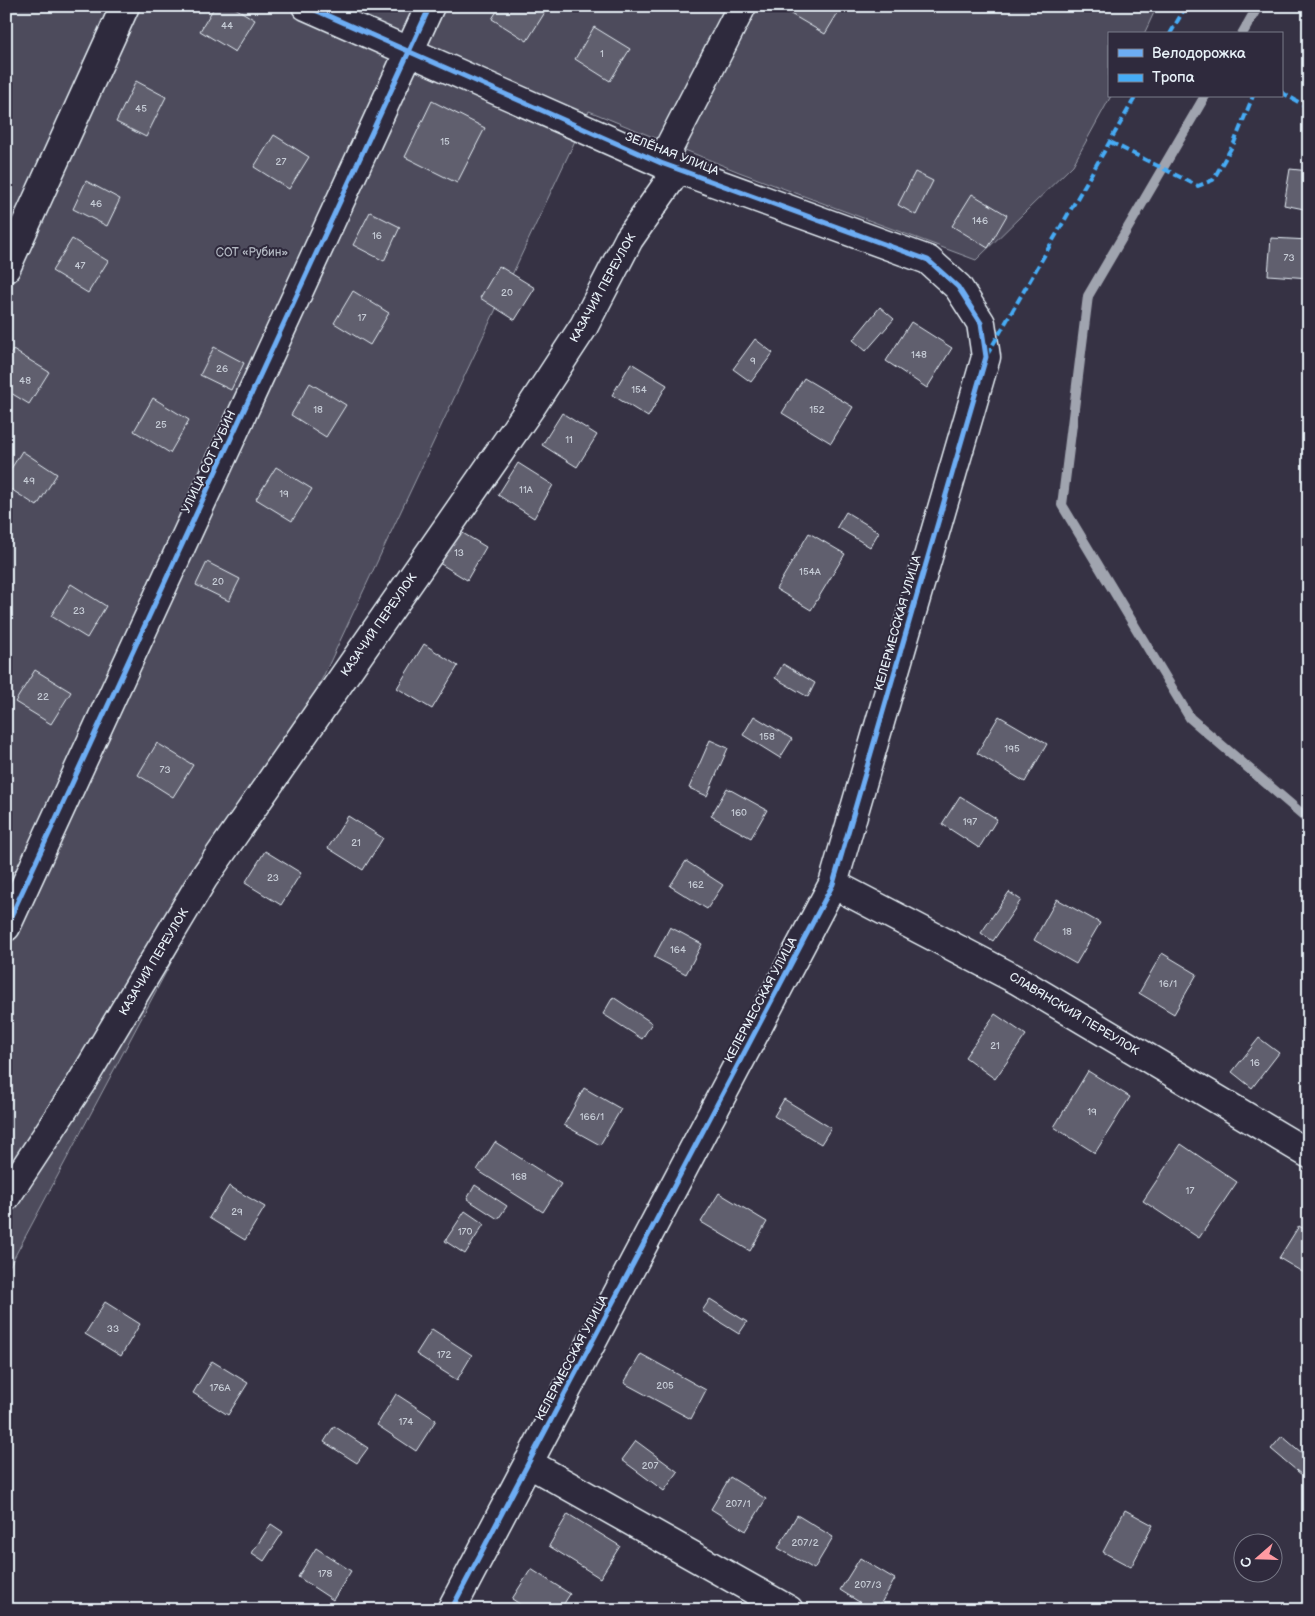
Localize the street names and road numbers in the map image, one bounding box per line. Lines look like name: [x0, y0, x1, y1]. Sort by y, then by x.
street label: ЗЕЛЁНАЯ УЛИЦА: [623, 128, 722, 179]
street label: КАЗАЧИЙ ПЕРЕУЛОК: [567, 231, 639, 345]
street label: УЛИЦА СОТ РУБИН: [179, 408, 239, 516]
street label: КЕЛЕРМЕССКАЯ УЛИЦА: [871, 553, 925, 692]
street label: КАЗАЧИЙ ПЕРЕУЛОК: [338, 570, 420, 679]
street label: КАЗАЧИЙ ПЕРЕУЛОК: [116, 906, 192, 1018]
street label: КЕЛЕРМЕССКАЯ УЛИЦА: [721, 934, 801, 1065]
street label: СЛАВЯНСКИЙ ПЕРЕУЛОК: [1006, 969, 1142, 1059]
street label: КЕЛЕРМЕССКАЯ УЛИЦА: [532, 1292, 612, 1423]

